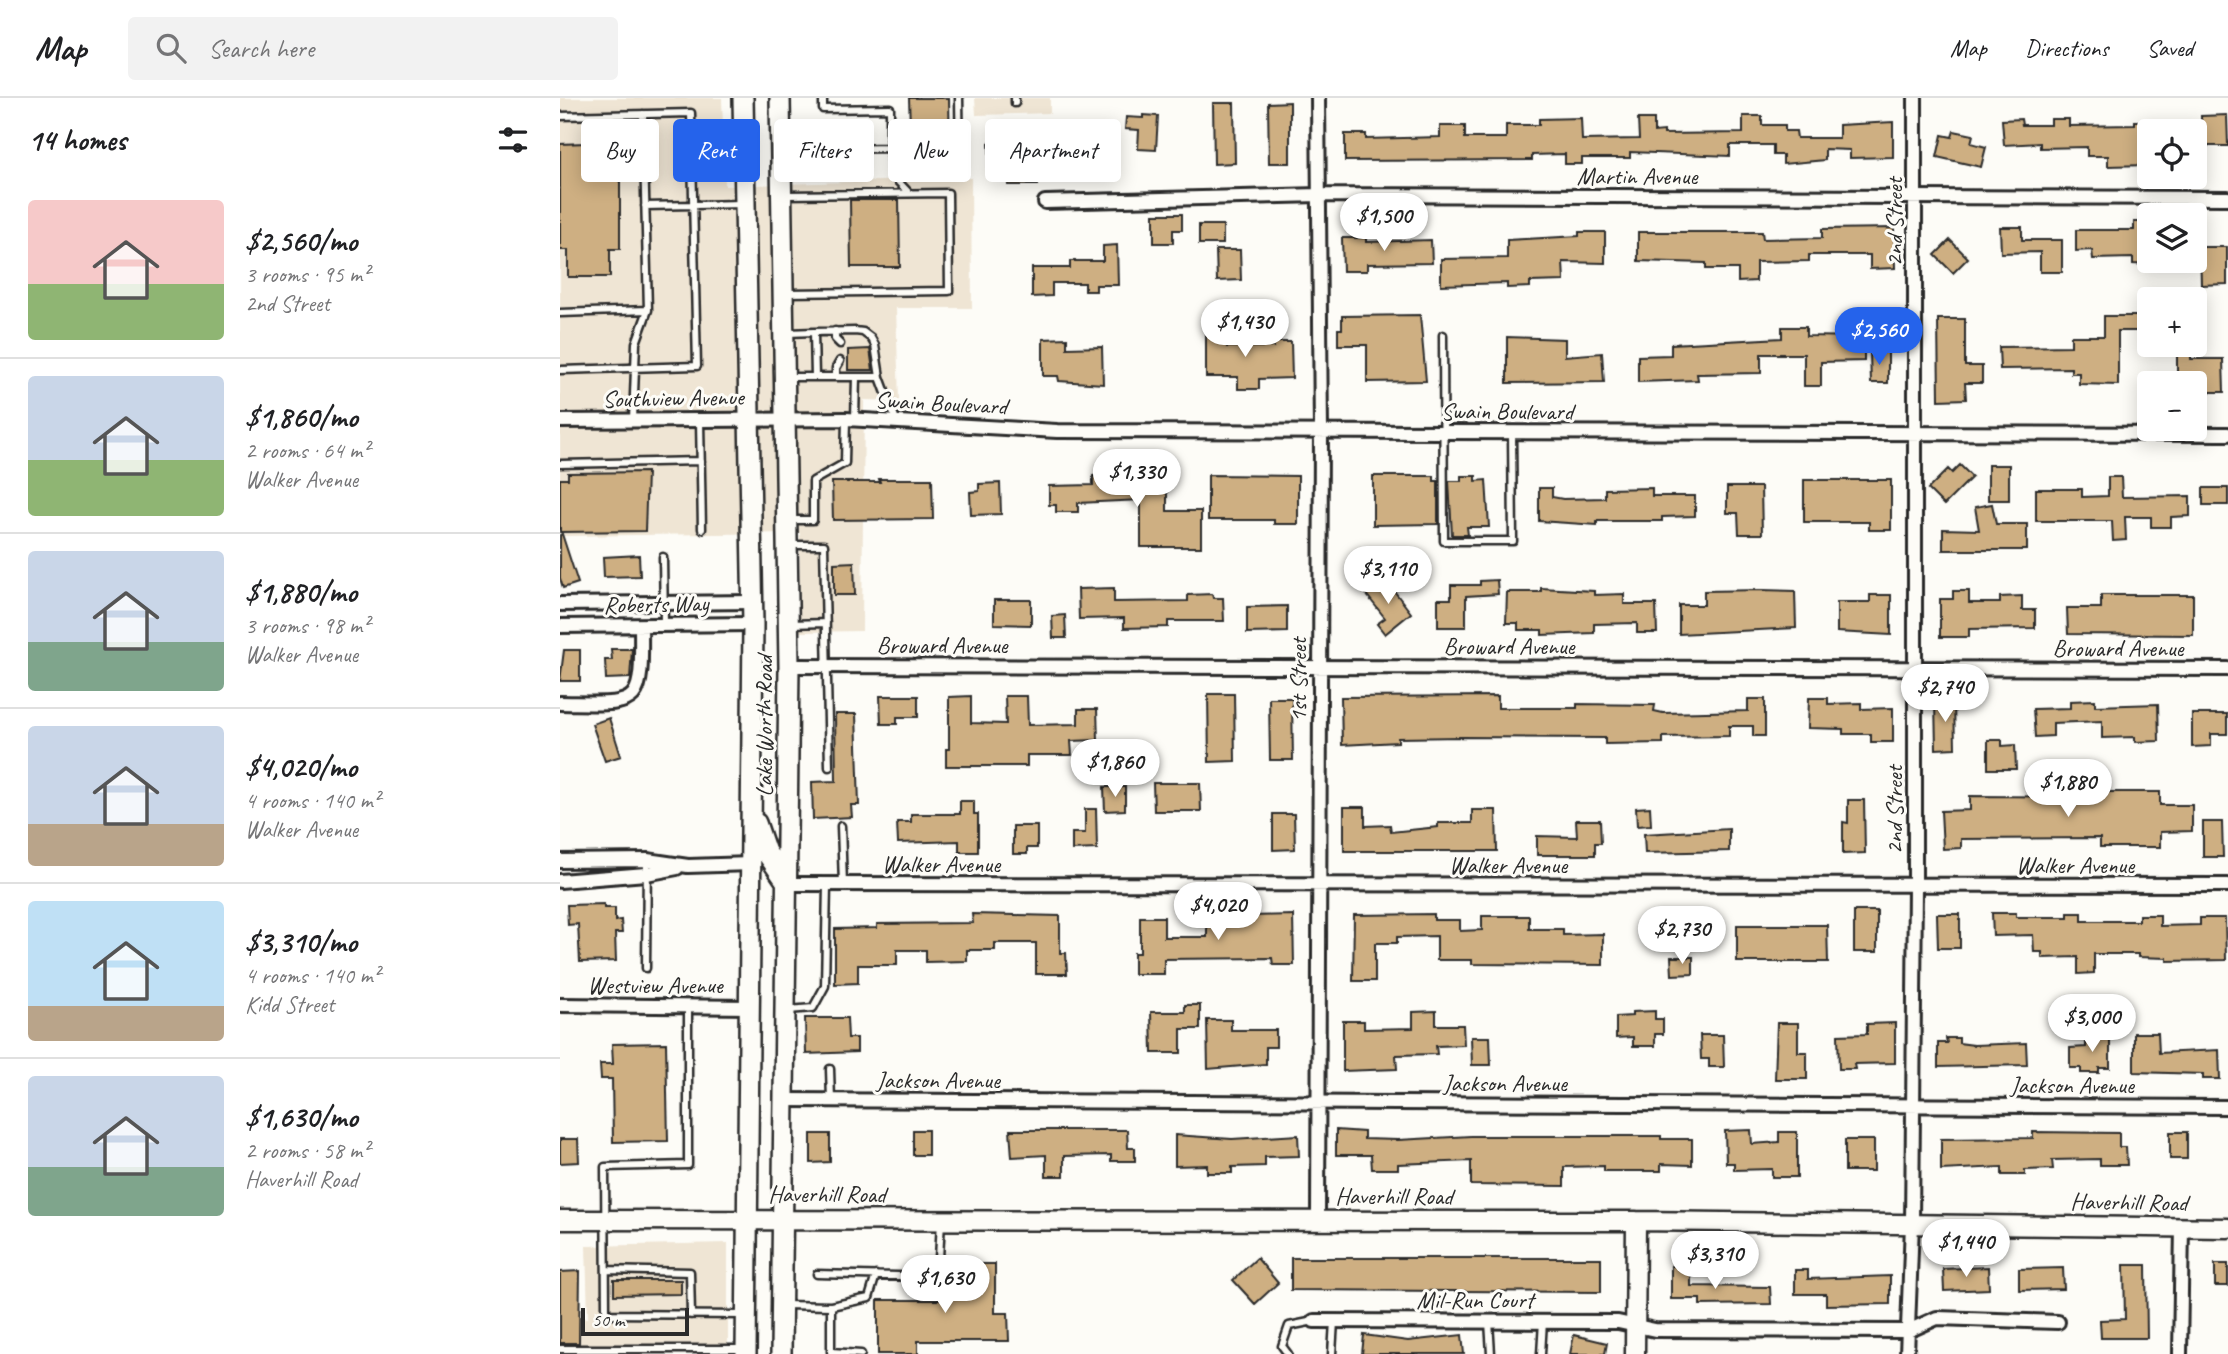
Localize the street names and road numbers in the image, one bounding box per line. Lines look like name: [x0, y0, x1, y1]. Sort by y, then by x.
street label: Martin Avenue: [1577, 161, 1699, 191]
street label: 2nd Street: [1879, 176, 1909, 266]
street label: Southview Avenue: [602, 382, 746, 414]
street label: Swain Boulevard: [874, 385, 1011, 422]
street label: Swain Boulevard: [1441, 396, 1577, 426]
street label: Roberts Way: [603, 588, 711, 620]
street label: Broward Avenue: [877, 630, 1010, 660]
street label: Broward Avenue: [1444, 631, 1577, 661]
street label: Broward Avenue: [2053, 633, 2186, 663]
street label: 1st Street: [1283, 636, 1313, 722]
street label: Lake Worth Road: [749, 652, 779, 797]
street label: 2nd Street: [1879, 764, 1909, 854]
street label: Walker Avenue: [882, 849, 1002, 879]
street label: Walker Avenue: [1449, 850, 1569, 880]
street label: Walker Avenue: [2016, 850, 2136, 880]
street label: Westview Avenue: [587, 970, 725, 1000]
street label: Jackson Avenue: [875, 1065, 1002, 1095]
street label: Jackson Avenue: [1442, 1068, 1569, 1098]
street label: Jackson Avenue: [2009, 1070, 2136, 1100]
street label: Haverhill Road: [768, 1179, 889, 1209]
street label: Haverhill Road: [1335, 1181, 1456, 1211]
street label: Haverhill Road: [2070, 1186, 2192, 1218]
street label: Mil-Run Court: [1416, 1285, 1537, 1315]

